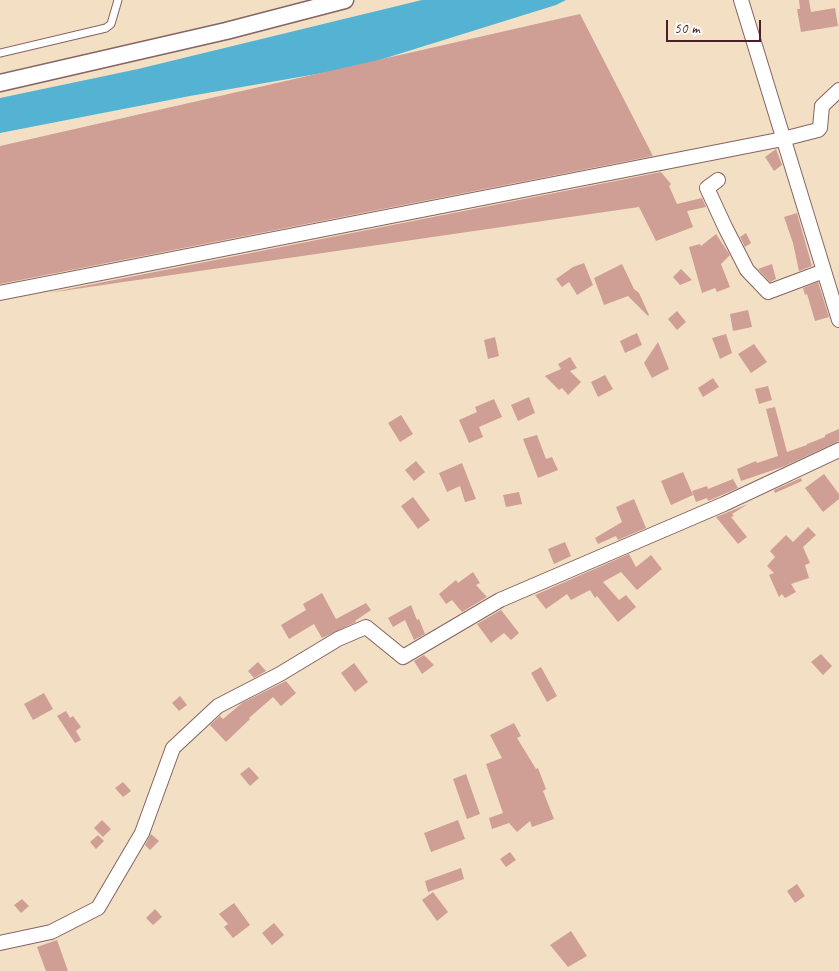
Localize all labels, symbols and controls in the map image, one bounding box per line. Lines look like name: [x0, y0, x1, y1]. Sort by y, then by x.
scale bar: [669, 10, 764, 42]
text: 50 m: [674, 19, 700, 38]

